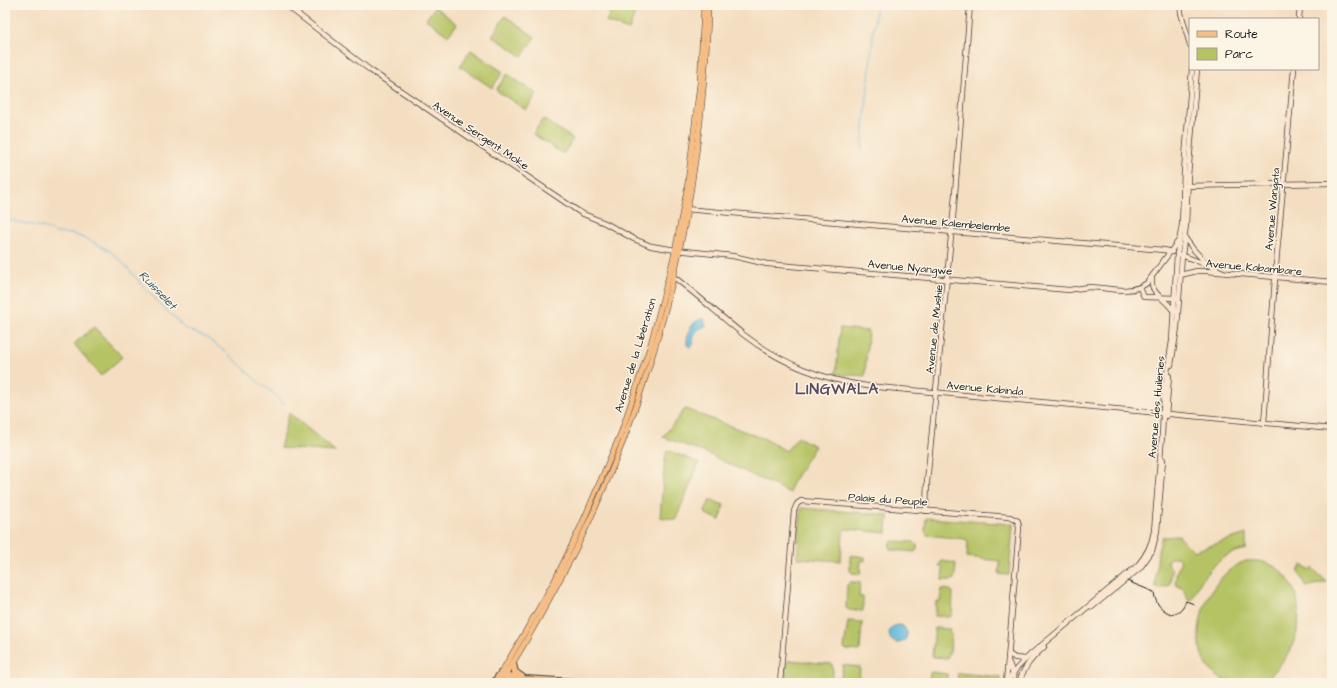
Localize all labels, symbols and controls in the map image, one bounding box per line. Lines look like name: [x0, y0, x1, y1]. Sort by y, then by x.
legend: [1189, 18, 1319, 70]
text: Route: [1225, 26, 1258, 43]
text: Parc: [1225, 46, 1253, 63]
street label: Avenue Sergent Moke: [429, 98, 532, 174]
street label: Avenue Wangata: [1261, 167, 1285, 251]
street label: Avenue Kalembelembe: [901, 211, 1011, 236]
street label: Avenue Nyangwe: [867, 256, 953, 280]
street label: Avenue Kabambare: [1205, 256, 1303, 279]
water label: Ruisselet: [135, 267, 181, 314]
street label: Avenue de Mushie: [922, 284, 947, 374]
street label: Avenue de la Libération: [611, 296, 660, 414]
street label: Avenue des Huileries: [1145, 355, 1168, 459]
street label: Avenue Kabinda: [946, 378, 1024, 399]
district label: LINGWALA: [795, 379, 879, 400]
street label: Palais du Peuple: [848, 489, 928, 510]

